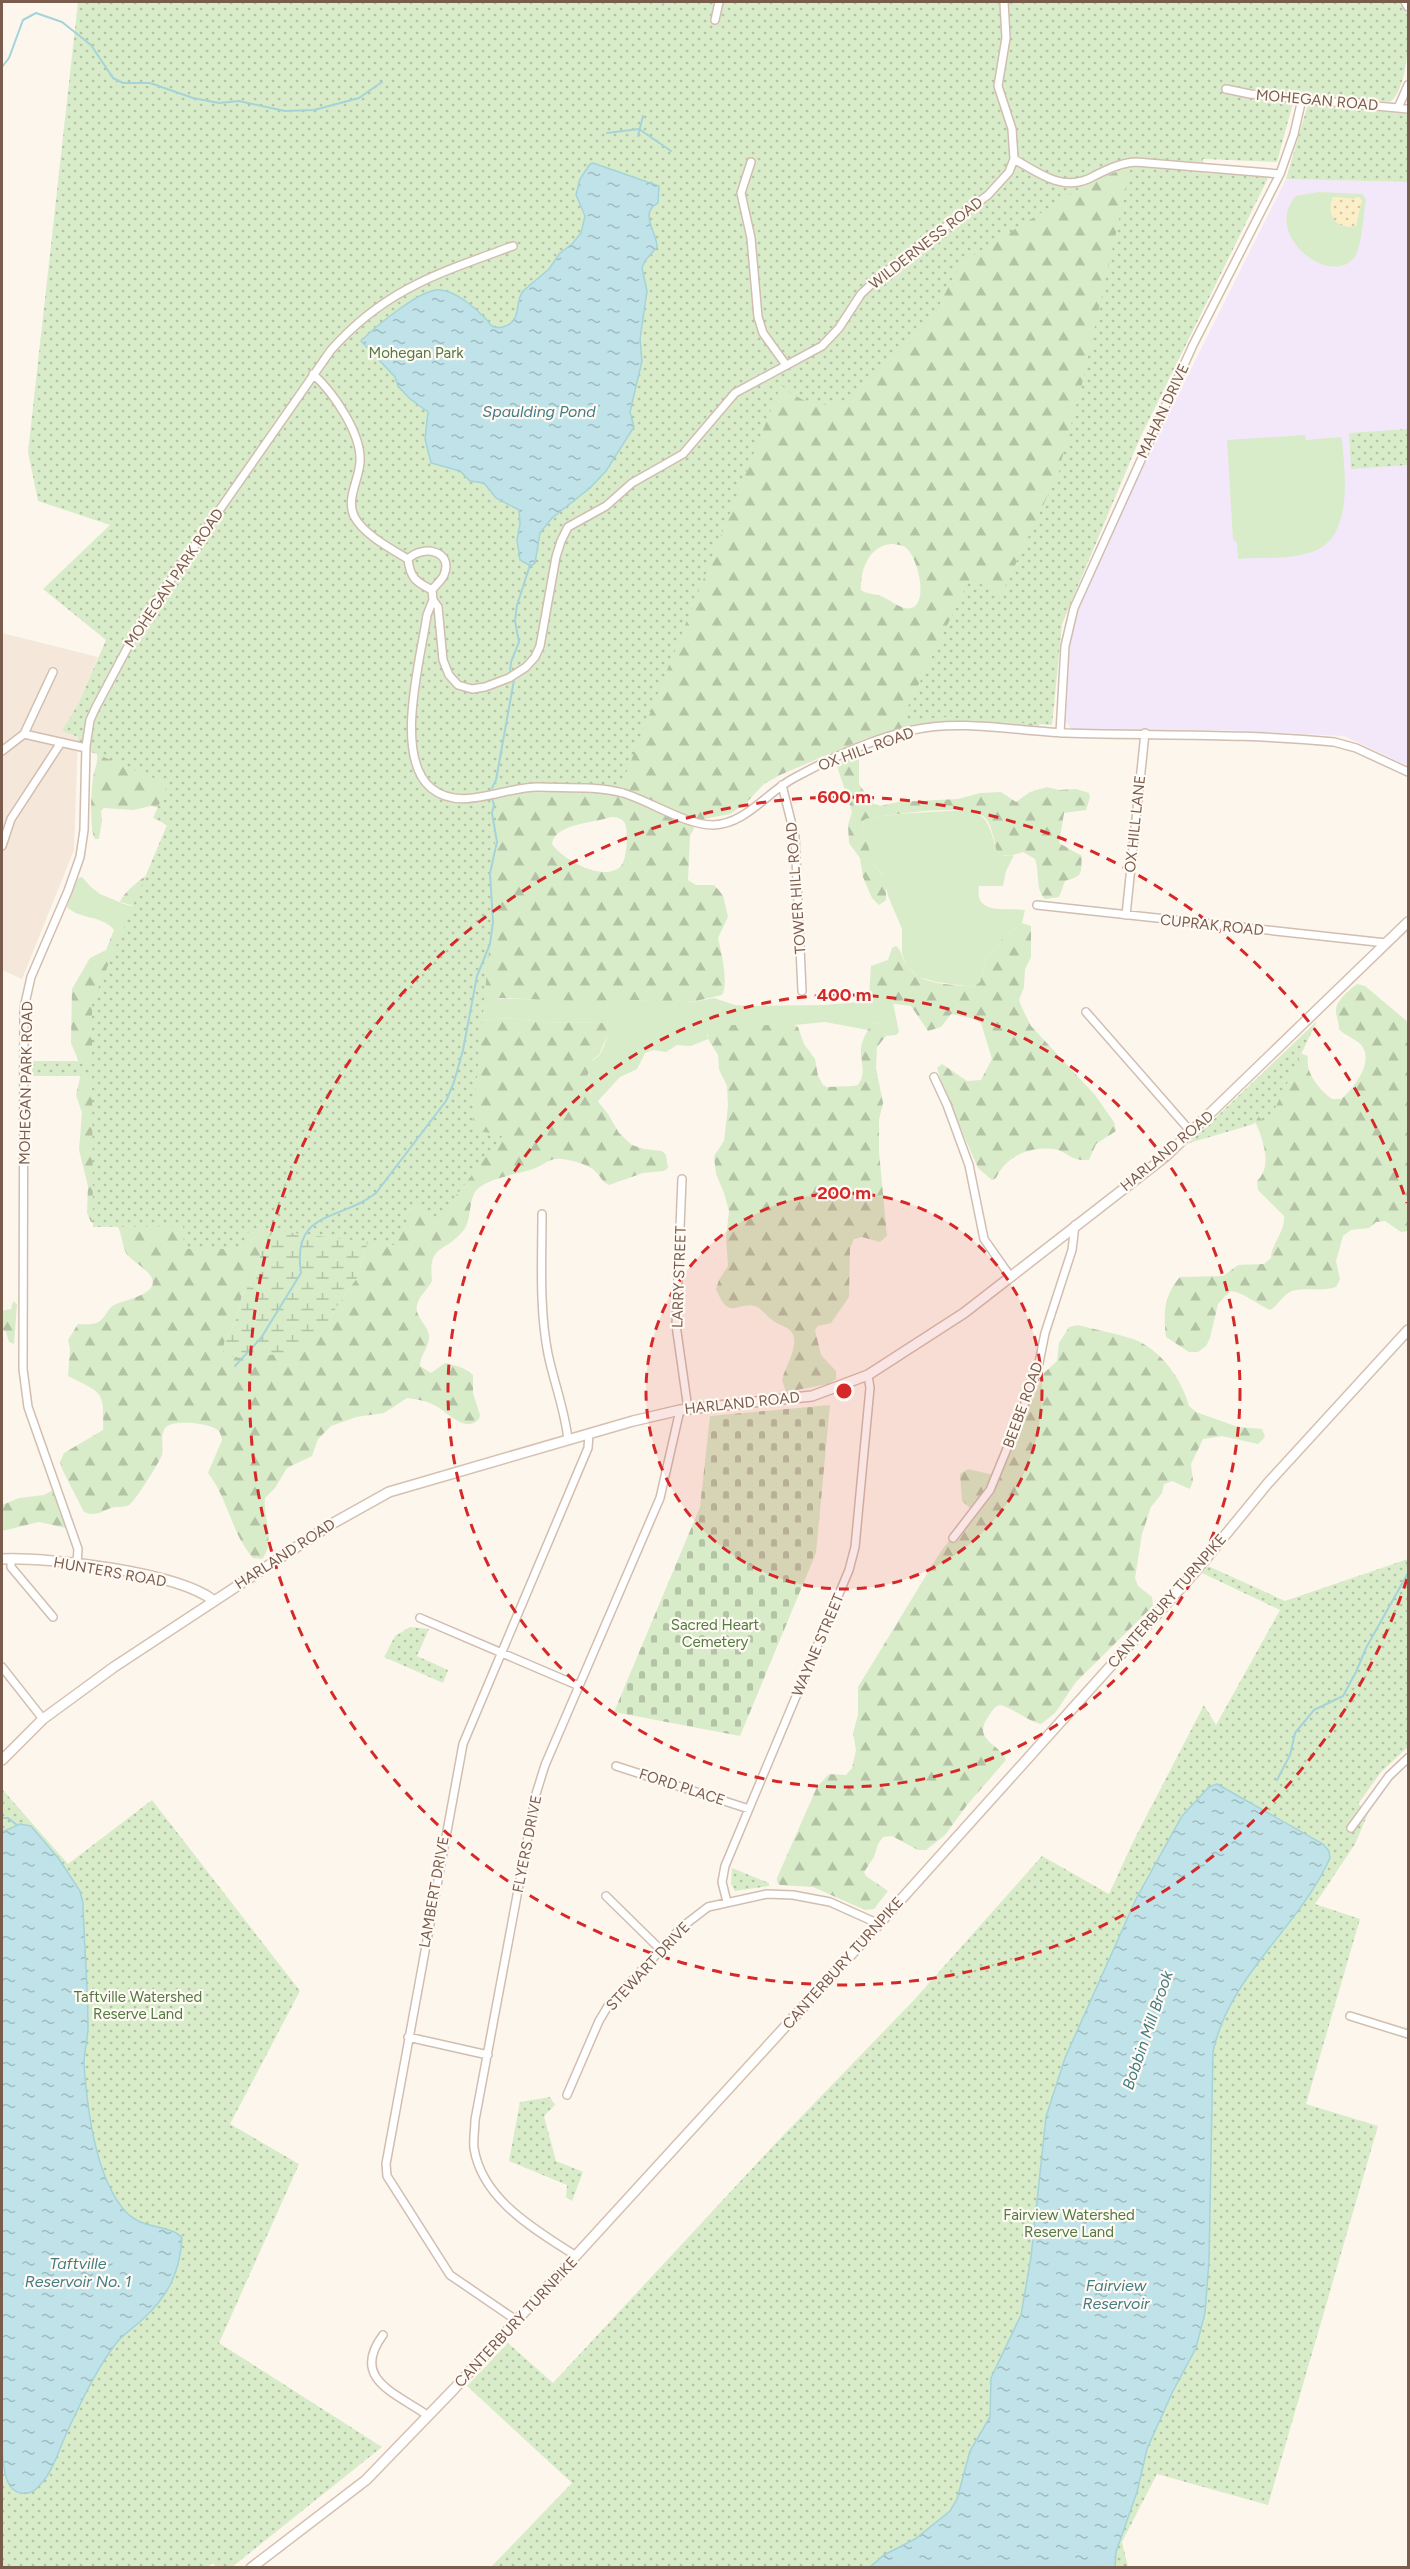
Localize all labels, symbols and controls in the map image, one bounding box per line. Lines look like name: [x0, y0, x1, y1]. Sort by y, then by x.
street label: MOHEGAN ROAD: [1255, 86, 1379, 114]
street label: WILDERNESS ROAD: [866, 193, 986, 293]
park label: Mohegan Park: [368, 344, 464, 362]
street label: MAHAN DRIVE: [1133, 361, 1193, 461]
water label: Spaulding Pond: [482, 402, 596, 421]
street label: MOHEGAN PARK ROAD: [121, 505, 227, 651]
street label: OX HILL ROAD: [816, 723, 916, 775]
street label: OX HILL LANE: [1121, 775, 1149, 873]
text: 600 m: [817, 786, 871, 808]
street label: TOWER HILL ROAD: [782, 821, 810, 955]
street label: CUPRAK ROAD: [1159, 911, 1265, 939]
text: 400 m: [817, 984, 871, 1006]
street label: MOHEGAN PARK ROAD: [16, 1001, 36, 1165]
street label: HARLAND ROAD: [1117, 1107, 1217, 1195]
text: 200 m: [817, 1182, 871, 1204]
street label: LARRY STREET: [668, 1225, 690, 1328]
street label: BEEBE ROAD: [999, 1360, 1047, 1450]
centre of rings: [834, 1381, 854, 1401]
street label: HARLAND ROAD: [683, 1388, 801, 1418]
street label: HARLAND ROAD: [231, 1515, 339, 1593]
street label: CANTERBURY TURNPIKE: [1104, 1530, 1230, 1672]
street label: HUNTERS ROAD: [52, 1553, 168, 1591]
street label: WAYNE STREET: [788, 1590, 848, 1699]
park label: Sacred Heart Cemetery: [671, 1616, 760, 1651]
street label: FORD PLACE: [637, 1765, 727, 1809]
street label: FLYERS DRIVE: [509, 1794, 545, 1894]
street label: LAMBERT DRIVE: [415, 1835, 453, 1949]
street label: CANTERBURY TURNPIKE: [779, 1893, 907, 2033]
street label: STEWART DRIVE: [602, 1918, 694, 2014]
water label: Bobbin Mill Brook: [1118, 1967, 1177, 2092]
park label: Taftville Watershed Reserve Land: [74, 1988, 202, 2023]
park label: Fairview Watershed Reserve Land: [1003, 2206, 1135, 2241]
street label: CANTERBURY TURNPIKE: [451, 2253, 581, 2391]
water label: Taftville Reservoir No. 1: [25, 2254, 132, 2291]
water label: Fairview Reservoir: [1082, 2276, 1150, 2313]

